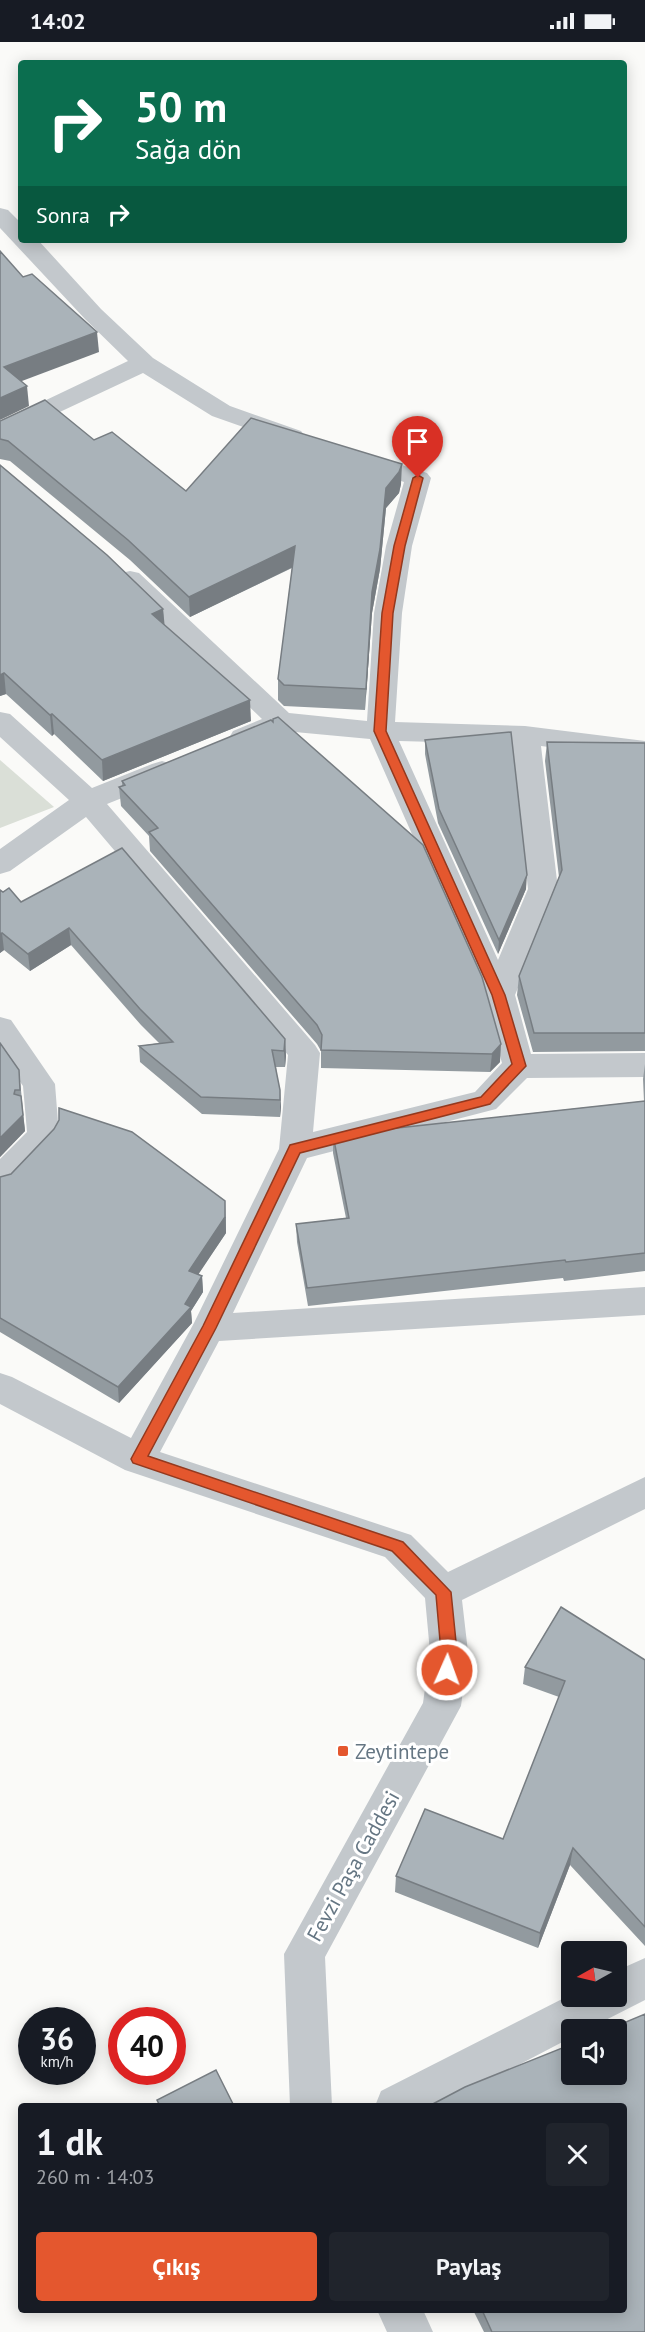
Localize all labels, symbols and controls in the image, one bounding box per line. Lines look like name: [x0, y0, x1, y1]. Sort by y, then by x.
text: 14:02: [30, 7, 86, 35]
text: 50 m: [135, 79, 227, 134]
icon: right: [36, 84, 114, 162]
text: Sağa dön: [135, 132, 242, 166]
icon: right: [102, 198, 135, 231]
text: Sonra: [36, 201, 90, 229]
pin: [392, 416, 443, 478]
icon: arrive: [401, 425, 434, 458]
position arrow: [415, 1638, 479, 1702]
place label: Zeytintepe: [355, 1738, 449, 1765]
marker: Zeytintepe: [336, 1744, 350, 1758]
street label: Fevzi Paşa Caddesi: [301, 1786, 405, 1946]
north arrow: [561, 1941, 627, 2007]
map controls: [561, 1941, 627, 2085]
speed limit sign: 40: [108, 2007, 186, 2085]
text: 36: [40, 2019, 74, 2058]
button: sound: [561, 2019, 627, 2085]
text: km/h: [41, 2052, 73, 2071]
text: 1 dk: [36, 2118, 103, 2165]
button: close: [546, 2123, 609, 2186]
text: 260 m · 14:03: [36, 2164, 154, 2190]
button: Çıkış: [36, 2232, 317, 2301]
button: Paylaş: [329, 2232, 609, 2301]

